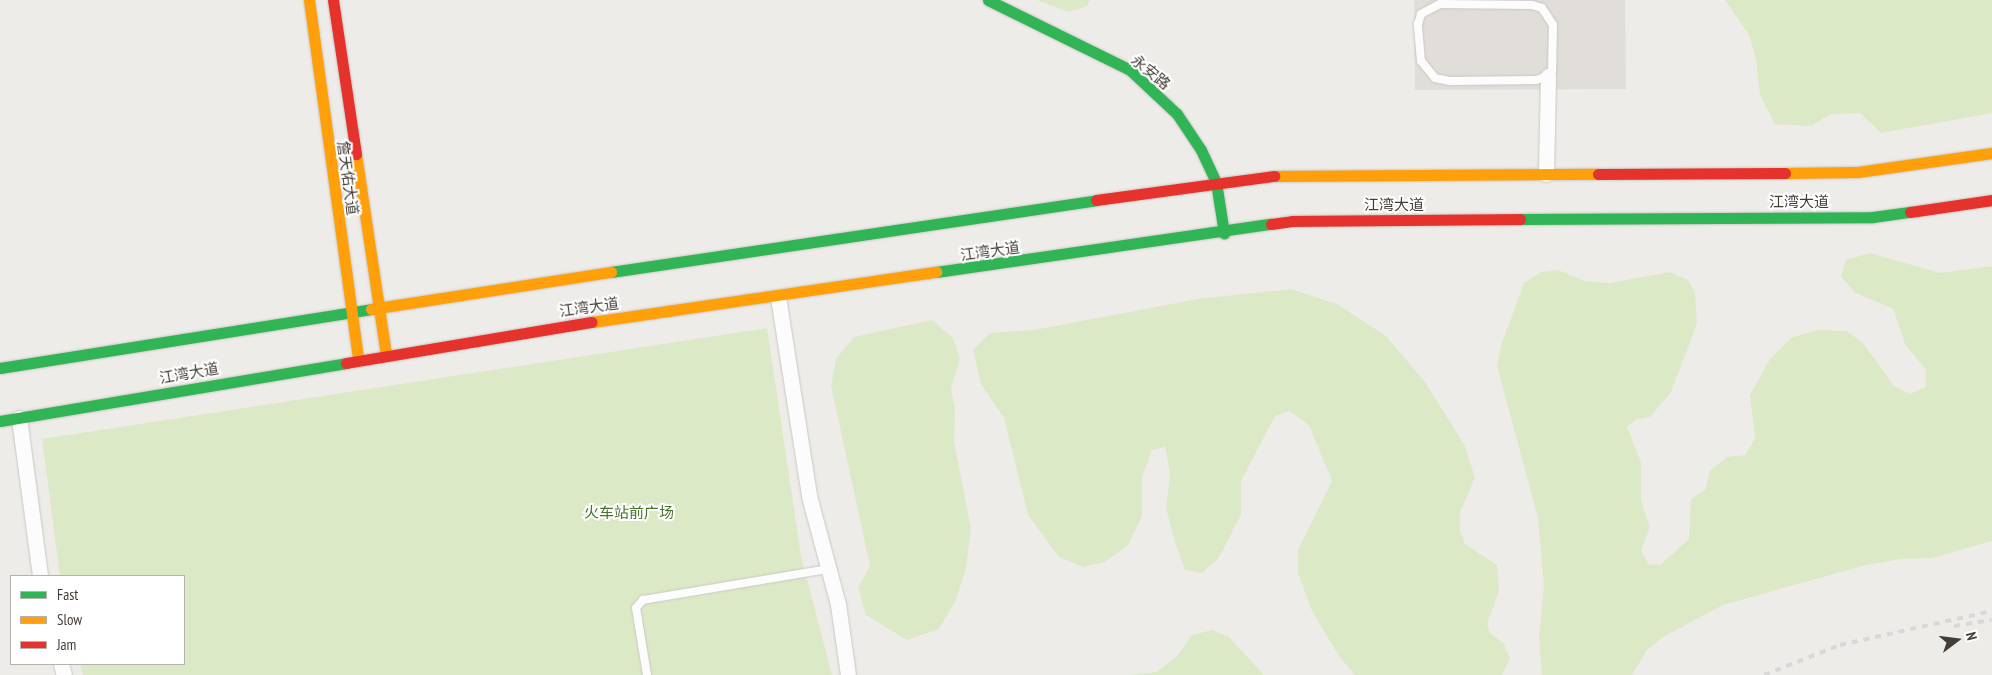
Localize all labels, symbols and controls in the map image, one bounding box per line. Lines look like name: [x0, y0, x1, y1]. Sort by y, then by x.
street label: 永安路: [1128, 51, 1174, 93]
street label: 詹天佑大道: [334, 140, 362, 216]
street label: 江湾大道: [1769, 193, 1829, 211]
street label: 江湾大道: [1364, 196, 1424, 214]
street label: 江湾大道: [959, 238, 1021, 264]
street label: 江湾大道: [558, 294, 620, 320]
street label: 江湾大道: [158, 359, 220, 387]
park label: 火车站前广场: [584, 504, 674, 522]
legend: [10, 575, 185, 665]
text: Fast: [57, 585, 78, 604]
text: Slow: [57, 610, 82, 629]
north arrow: [1932, 615, 1982, 665]
text: N: [1962, 630, 1981, 642]
text: Jam: [57, 635, 76, 654]

